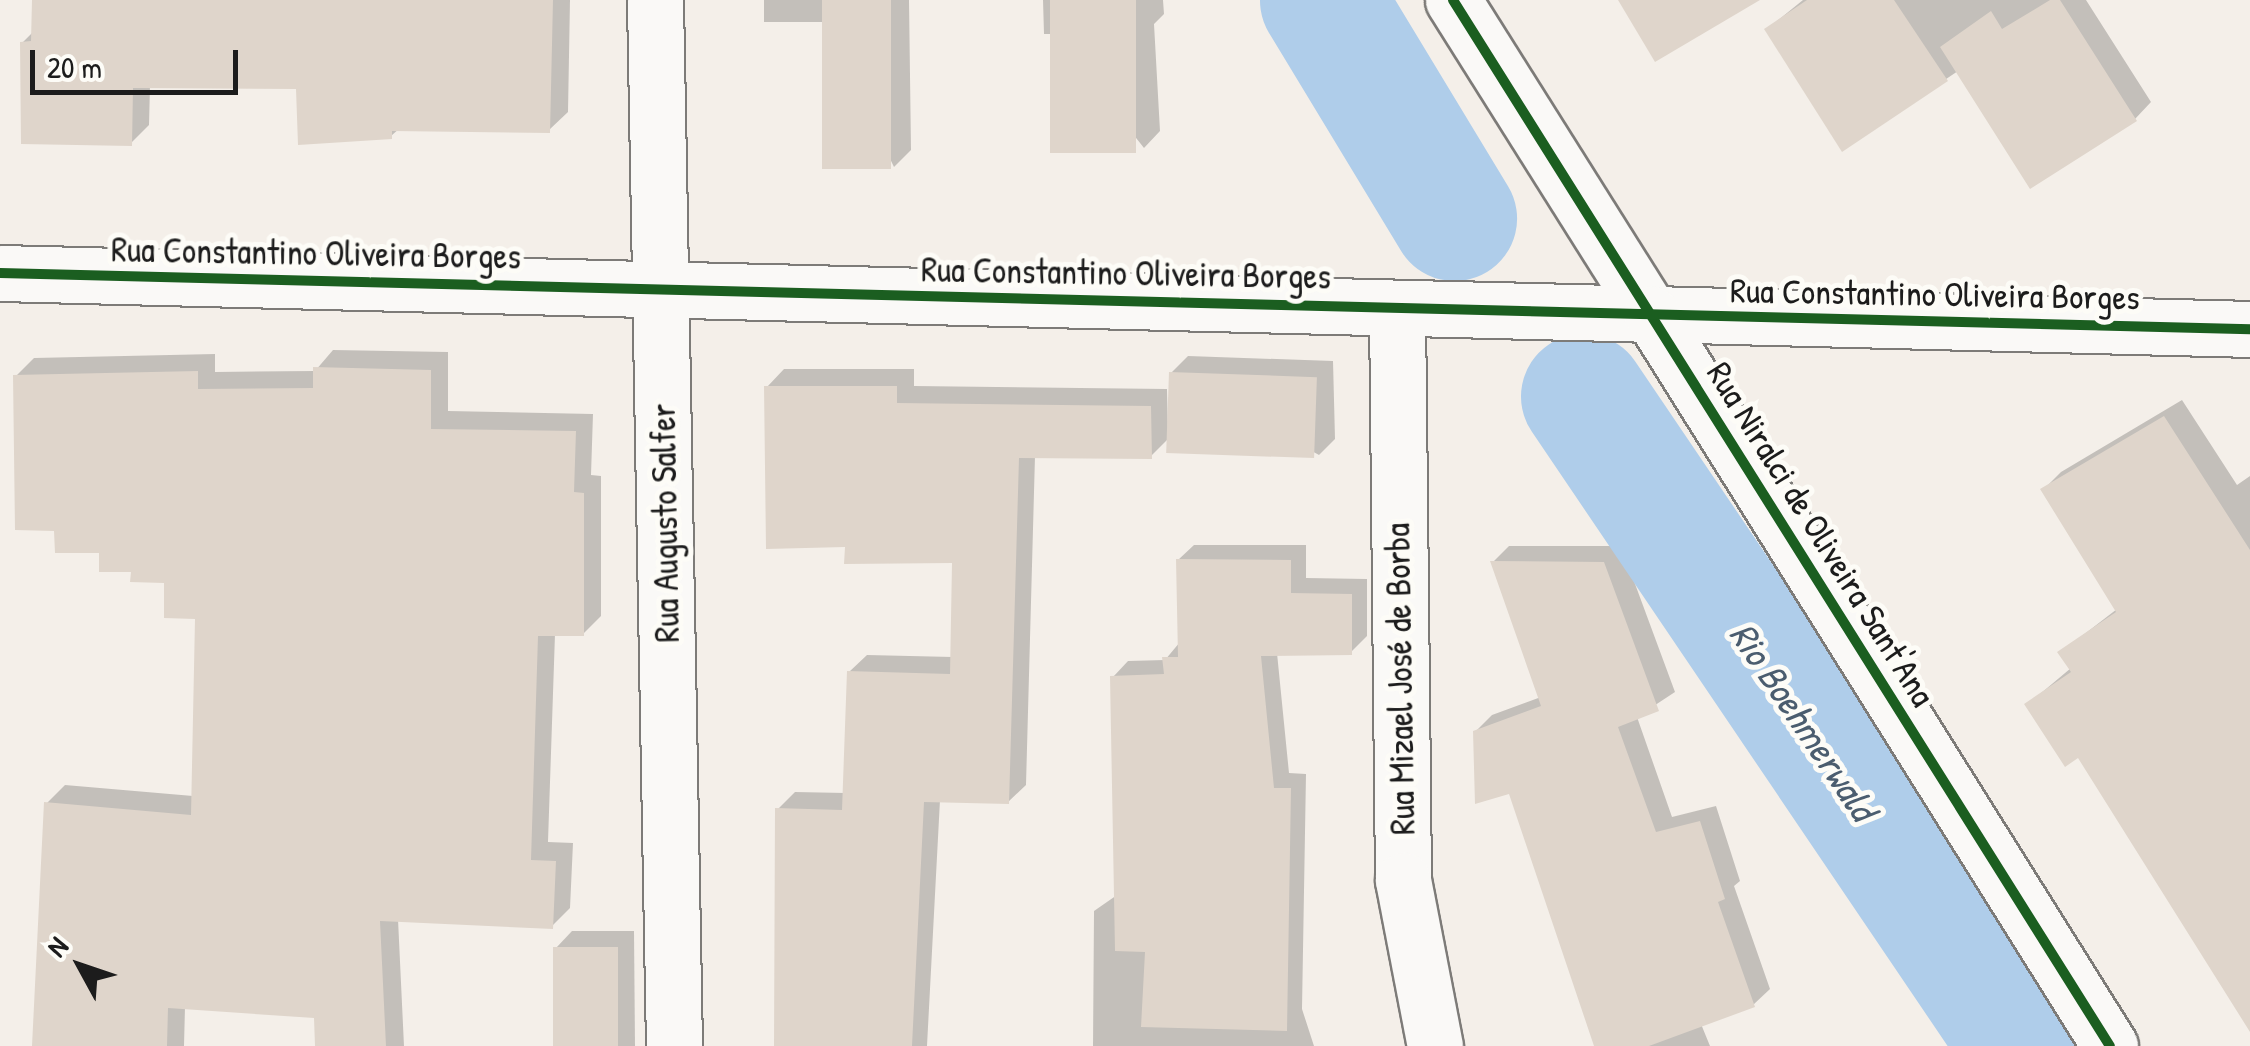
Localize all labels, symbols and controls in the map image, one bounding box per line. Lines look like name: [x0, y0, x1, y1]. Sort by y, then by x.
scale bar: [35, 30, 242, 92]
text: 20 m: [47, 47, 102, 87]
street label: Rua Constantino Oliveira Borges: [111, 228, 521, 278]
street label: Rua Constantino Oliveira Borges: [921, 248, 1331, 298]
street label: Rua Constantino Oliveira Borges: [1730, 269, 2140, 319]
street label: Rua Niralci de Oliveira Sant'Ana: [1698, 354, 1944, 714]
street label: Rua Augusto Salfer: [642, 403, 688, 643]
street label: Rua Mizael José de Borba: [1376, 523, 1424, 835]
water label: Rio Boehmerwald: [1720, 614, 1886, 828]
north arrow: [30, 916, 130, 1016]
text: N: [38, 929, 76, 965]

